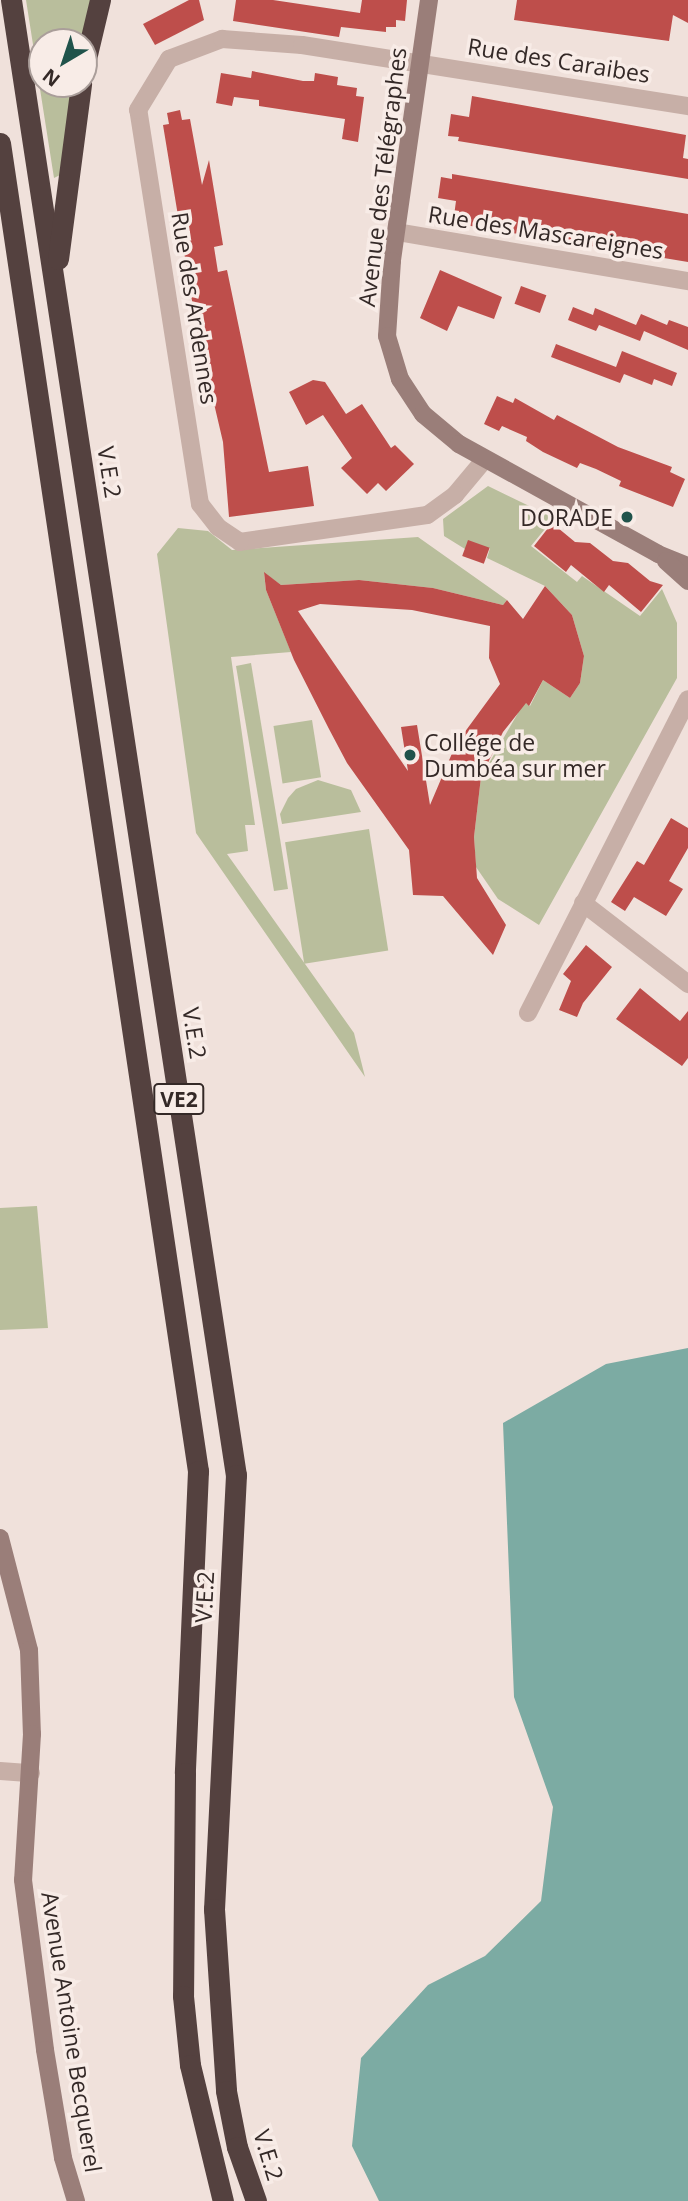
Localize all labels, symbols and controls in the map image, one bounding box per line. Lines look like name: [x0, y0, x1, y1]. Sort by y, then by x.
north arrow: [28, 28, 98, 98]
street label: Rue des Caraibes: [466, 32, 652, 88]
street label: Avenue des Télégraphes: [352, 46, 412, 308]
text: N: [37, 63, 65, 93]
street label: Rue des Mascareignes: [426, 200, 666, 264]
street label: Rue des Ardennes: [166, 210, 224, 406]
street label: V.E.2: [92, 444, 128, 500]
place label: DORADE: [520, 503, 613, 531]
marker: DORADE: [619, 509, 635, 525]
place label: Collége de Dumbéa sur mer: [424, 728, 606, 782]
marker: Collége de Dumbéa sur mer: [402, 747, 418, 763]
street label: V.E.2: [177, 1005, 213, 1061]
road number: VE2: [153, 1082, 205, 1116]
street label: V.E.2: [189, 1570, 219, 1624]
street label: Avenue Antoine Becquerel: [36, 1890, 108, 2174]
street label: V.E.2: [248, 2126, 290, 2184]

